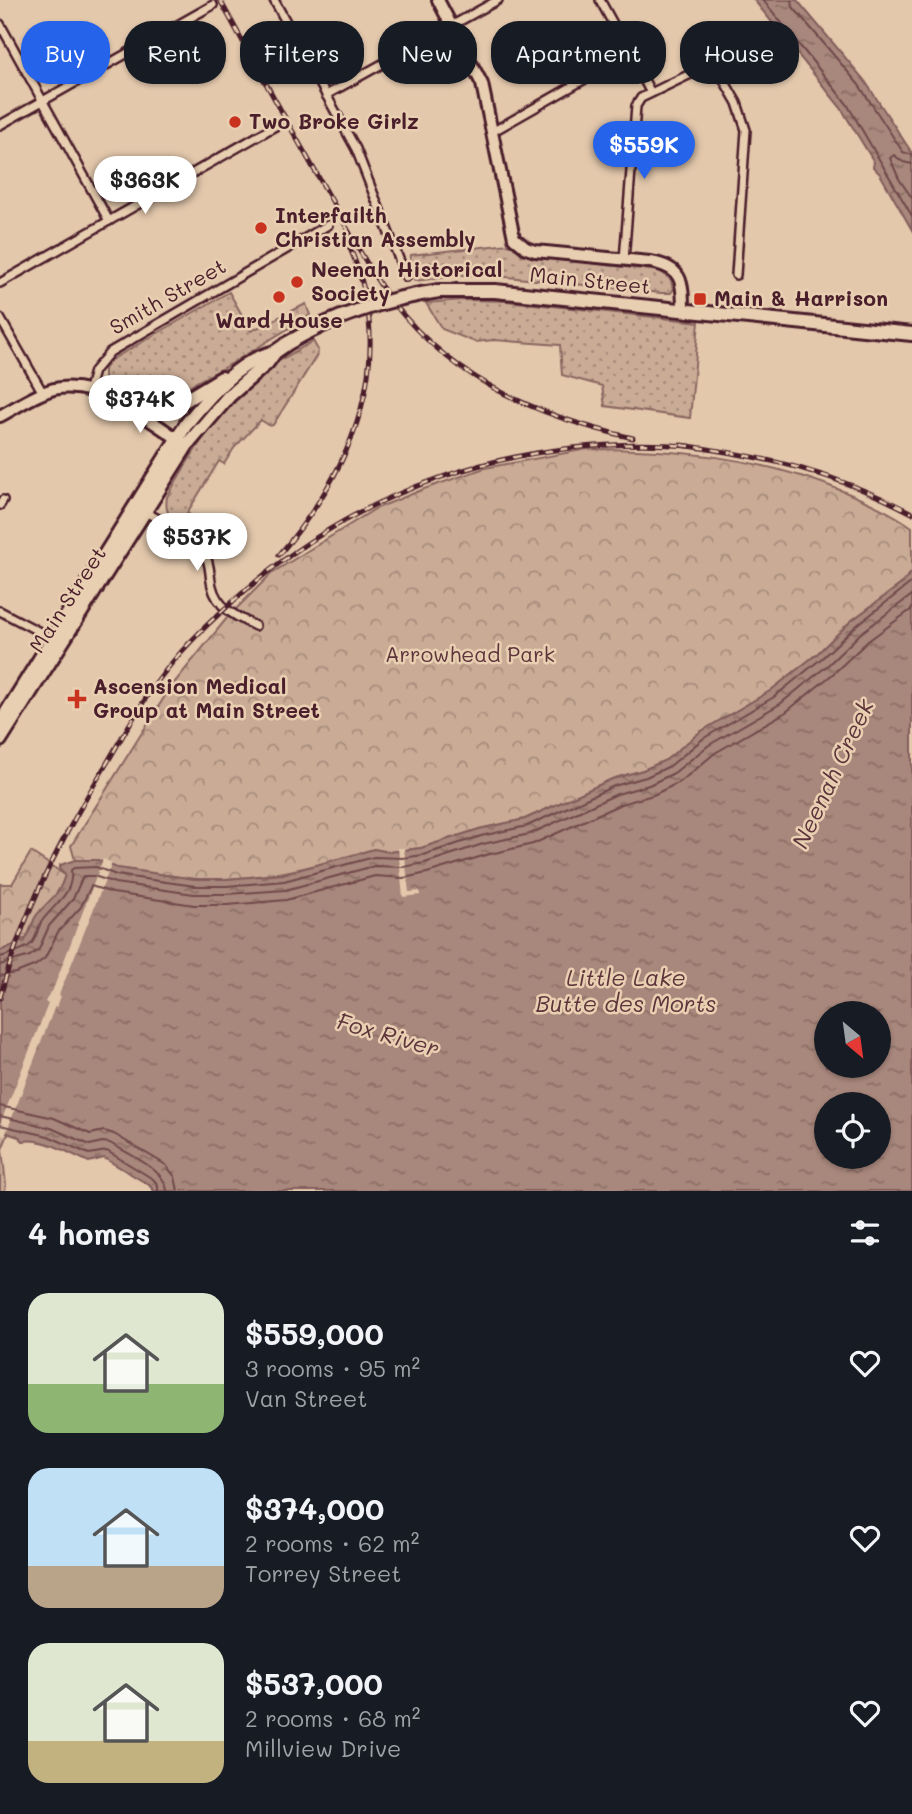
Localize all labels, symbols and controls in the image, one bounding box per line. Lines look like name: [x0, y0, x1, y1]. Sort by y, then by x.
chip: Buy: [21, 21, 110, 84]
chip: Rent: [124, 21, 226, 84]
chip: Filters: [240, 21, 364, 84]
chip: New: [378, 21, 477, 84]
chip: Apartment: [491, 21, 666, 84]
chip: House: [680, 21, 799, 84]
place label: Two Broke Girlz: [249, 107, 419, 134]
marker: Two Broke Girlz: [227, 114, 243, 130]
pin: $559K: [595, 122, 693, 181]
text: $559K: [609, 129, 679, 159]
pin: $363K: [96, 156, 194, 216]
text: $363K: [110, 164, 180, 194]
place label: Interfailth Christian Assembly: [275, 201, 476, 253]
marker: Interfailth Christian Assembly: [253, 220, 269, 236]
street label: Smith Street: [104, 252, 230, 340]
place label: Neenah Historical Society: [311, 255, 503, 307]
street label: Main Street: [528, 260, 652, 299]
marker: Neenah Historical Society: [289, 274, 305, 290]
place label: Main & Harrison: [714, 284, 888, 311]
marker: Ward House: [271, 289, 287, 305]
marker: Main & Harrison: [692, 291, 708, 307]
place label: Ward House: [215, 306, 343, 333]
pin: $374K: [91, 376, 189, 435]
text: $374K: [105, 383, 175, 413]
pin: $537K: [148, 514, 246, 573]
text: $537K: [162, 521, 232, 551]
street label: Main Street: [22, 541, 111, 657]
park label: Arrowhead Park: [385, 640, 555, 667]
place label: Ascension Medical Group at Main Street: [93, 672, 320, 723]
marker: Ascension Medical Group at Main Street: [67, 689, 87, 709]
water label: Neenah Creek: [784, 693, 880, 853]
water label: Little Lake Butte des Morts: [536, 962, 716, 1018]
north arrow: [814, 1001, 891, 1078]
map controls: [814, 1001, 891, 1169]
water label: Fox River: [334, 1005, 443, 1063]
button: locate: [814, 1092, 891, 1169]
text: 4 homes: [28, 1213, 150, 1253]
icon: filters: [846, 1214, 884, 1252]
text: $559,000: [245, 1313, 384, 1353]
icon: home: [84, 1321, 168, 1405]
icon: heart: [846, 1344, 884, 1382]
text: 3 rooms · 95 m²: [245, 1353, 420, 1383]
text: Van Street: [245, 1383, 367, 1413]
text: $374,000: [245, 1488, 384, 1528]
icon: home: [84, 1496, 168, 1580]
icon: heart: [846, 1519, 884, 1557]
text: 2 rooms · 62 m²: [245, 1528, 419, 1558]
text: Torrey Street: [245, 1558, 401, 1588]
text: $537,000: [245, 1663, 383, 1703]
icon: home: [84, 1671, 168, 1755]
icon: heart: [846, 1694, 884, 1732]
text: 2 rooms · 68 m²: [245, 1703, 420, 1733]
text: Millview Drive: [245, 1733, 401, 1763]

